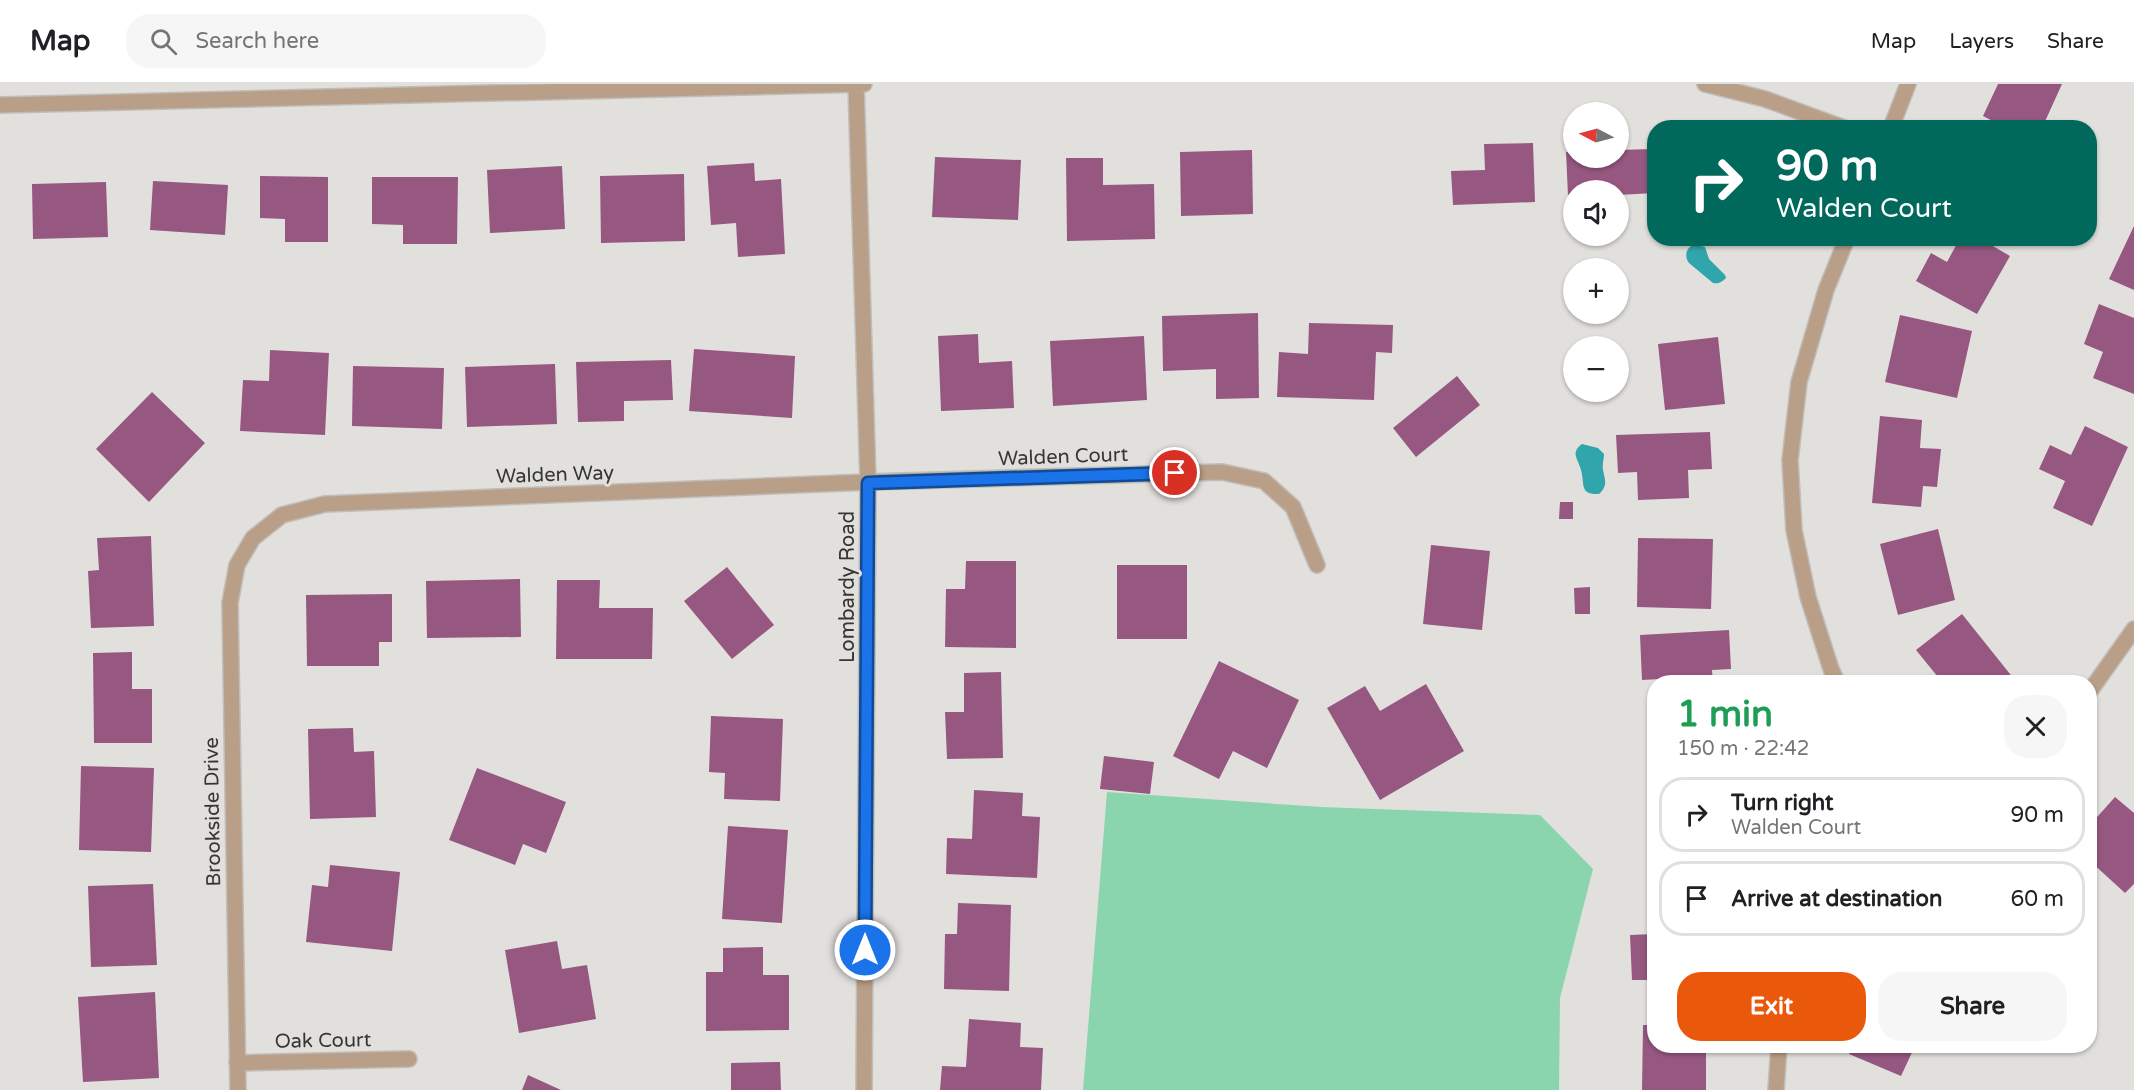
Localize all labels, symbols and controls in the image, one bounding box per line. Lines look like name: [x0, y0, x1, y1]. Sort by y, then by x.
search box: [126, 14, 546, 68]
text: Map: [30, 24, 90, 58]
icon: search: [147, 25, 180, 58]
text: Search here: [195, 28, 319, 54]
text: Map: [1871, 29, 1916, 54]
text: Layers: [1949, 29, 2014, 54]
text: Share: [2047, 29, 2104, 54]
north arrow: [1563, 102, 1629, 168]
map controls: [1563, 102, 1629, 402]
text: 90 m: [1776, 141, 1878, 192]
icon: right: [1677, 144, 1755, 222]
button: sound: [1563, 180, 1629, 246]
text: Walden Court: [1776, 192, 1952, 225]
button: +: [1563, 258, 1629, 324]
button: −: [1563, 336, 1629, 402]
street label: Walden Court: [998, 443, 1129, 471]
pin: [1149, 447, 1200, 498]
icon: arrive: [1158, 456, 1191, 489]
street label: Walden Way: [496, 461, 615, 489]
street label: Lombardy Road: [836, 511, 860, 663]
text: 1 min: [1677, 693, 1773, 736]
button: close: [2004, 695, 2067, 758]
street label: Brookside Drive: [200, 737, 226, 887]
text: 150 m · 22:42: [1677, 737, 1809, 761]
text: Turn right: [1731, 790, 1833, 816]
icon: right: [1680, 798, 1713, 831]
text: 90 m: [2010, 802, 2064, 828]
text: Walden Court: [1731, 816, 1861, 840]
icon: arrive: [1680, 882, 1713, 915]
text: Arrive at destination: [1731, 886, 1942, 912]
text: 60 m: [2010, 886, 2064, 912]
position arrow: [833, 918, 897, 982]
button: Exit: [1677, 972, 1866, 1041]
button: Share: [1878, 972, 2067, 1041]
street label: Oak Court: [275, 1028, 372, 1054]

